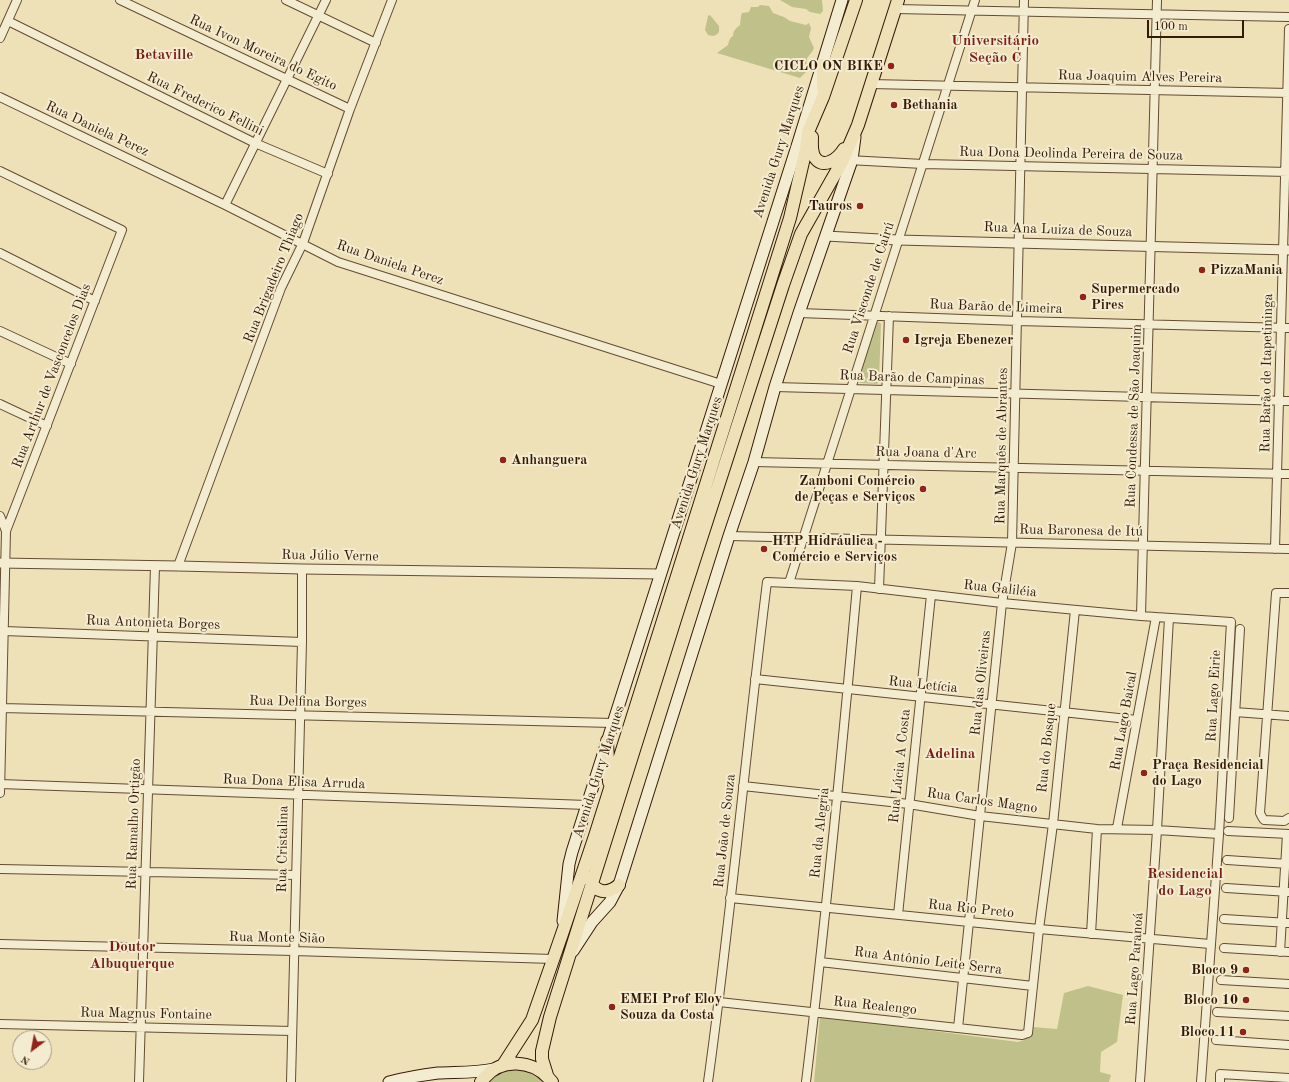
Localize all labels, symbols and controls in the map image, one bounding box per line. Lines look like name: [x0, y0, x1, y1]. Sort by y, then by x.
street label: Rua Ivon Moreira do Egito: [186, 11, 340, 95]
scale bar: [1149, 12, 1246, 38]
text: 100 m: [1154, 21, 1188, 33]
district label: Universitário Seção C: [951, 32, 1039, 67]
district label: Betaville: [135, 46, 193, 64]
place label: CICLO ON BIKE: [774, 58, 883, 74]
marker: CICLO ON BIKE: [886, 61, 896, 71]
street label: Rua Joaquim Alves Pereira: [1058, 67, 1222, 87]
street label: Rua Frederico Fellini: [144, 68, 266, 140]
street label: Avenida Gury Marques: [750, 84, 808, 220]
place label: Bethania: [902, 97, 958, 113]
street label: Rua Daniela Perez: [43, 98, 151, 160]
marker: Bethania: [889, 100, 899, 110]
street label: Rua Dona Deolinda Pereira de Souza: [959, 144, 1183, 164]
place label: Tauros: [809, 198, 852, 214]
marker: Tauros: [855, 201, 865, 211]
street label: Rua Brigadeiro Thiago: [240, 210, 308, 346]
street label: Rua Ana Luiza de Souza: [983, 219, 1133, 241]
street label: Rua Visconde de Cairú: [840, 220, 898, 356]
street label: Rua Daniela Perez: [334, 237, 446, 289]
place label: PizzaMania: [1210, 262, 1283, 278]
marker: PizzaMania: [1197, 265, 1207, 275]
street label: Rua Arthur de Vasconcelos Dias: [9, 281, 95, 471]
place label: Supermercado Pires: [1091, 281, 1180, 314]
marker: Supermercado Pires: [1078, 292, 1088, 302]
street label: Rua Barão de Itapetininga: [1257, 293, 1277, 453]
street label: Rua Barão de Limeira: [929, 296, 1063, 318]
street label: Rua Condessa de São Joaquim: [1122, 324, 1146, 508]
place label: Igreja Ebenezer: [914, 332, 1013, 348]
marker: Igreja Ebenezer: [901, 335, 911, 345]
street label: Rua Barão de Campinas: [839, 367, 985, 389]
street label: Rua Marquês de Abrantes: [992, 367, 1012, 525]
street label: Avenida Gury Marques: [668, 395, 726, 531]
street label: Rua Joana d'Arc: [875, 444, 977, 462]
place label: Anhanguera: [511, 452, 587, 468]
marker: Anhanguera: [498, 455, 508, 465]
place label: Zamboni Comércio de Peças e Serviços: [795, 473, 915, 506]
marker: Zamboni Comércio de Peças e Serviços: [918, 484, 928, 494]
street label: Rua Baronesa de Itú: [1019, 522, 1143, 540]
place label: HTP Hidráulica - Comércio e Serviços: [772, 533, 897, 566]
marker: HTP Hidráulica - Comércio e Serviços: [759, 544, 769, 554]
street label: Rua Júlio Verne: [281, 547, 379, 565]
street label: Rua Galiléia: [962, 577, 1038, 601]
street label: Rua Antonieta Borges: [86, 612, 220, 634]
street label: Rua das Oliveiras: [967, 630, 995, 736]
street label: Rua Lago Eirie: [1203, 649, 1225, 743]
street label: Rua Lago Baical: [1107, 670, 1141, 772]
street label: Rua Letícia: [887, 673, 959, 697]
street label: Rua Delfina Borges: [249, 693, 367, 711]
street label: Rua do Bosque: [1034, 702, 1060, 794]
street label: Avenida Gury Marques: [570, 704, 628, 840]
street label: Rua Lúcia A Costa: [886, 708, 914, 824]
district label: Adelina: [925, 745, 975, 763]
place label: Praça Residencial do Lago: [1152, 757, 1264, 790]
street label: Rua Ramalho Ortigão: [123, 758, 145, 890]
marker: Praça Residencial do Lago: [1139, 768, 1149, 778]
street label: Rua Dona Elisa Arruda: [222, 771, 366, 793]
street label: Rua João de Souza: [711, 773, 739, 889]
street label: Rua Carlos Magno: [925, 785, 1039, 817]
street label: Rua da Alegria: [807, 787, 833, 879]
street label: Rua Cristalina: [274, 805, 292, 893]
district label: Residencial do Lago: [1147, 865, 1223, 900]
street label: Rua Rio Preto: [927, 896, 1015, 922]
street label: Rua Lago Paranoá: [1123, 912, 1147, 1026]
street label: Rua Monte Sião: [229, 929, 325, 947]
district label: Doutor Albuquerque: [90, 938, 174, 973]
street label: Rua Antônio Leite Serra: [853, 944, 1003, 978]
place label: Bloco 9: [1191, 962, 1238, 978]
marker: Bloco 9: [1241, 965, 1251, 975]
place label: EMEI Prof Eloy Souza da Costa: [620, 991, 722, 1024]
place label: Bloco 10: [1183, 992, 1238, 1008]
street label: Rua Realengo: [832, 993, 918, 1019]
marker: Bloco 10: [1241, 995, 1251, 1005]
marker: EMEI Prof Eloy Souza da Costa: [607, 1002, 617, 1012]
street label: Rua Magnus Fontaine: [80, 1004, 212, 1024]
place label: Bloco 11: [1180, 1024, 1235, 1040]
marker: Bloco 11: [1238, 1027, 1248, 1037]
north arrow: [12, 1030, 52, 1070]
text: N: [19, 1053, 32, 1067]

